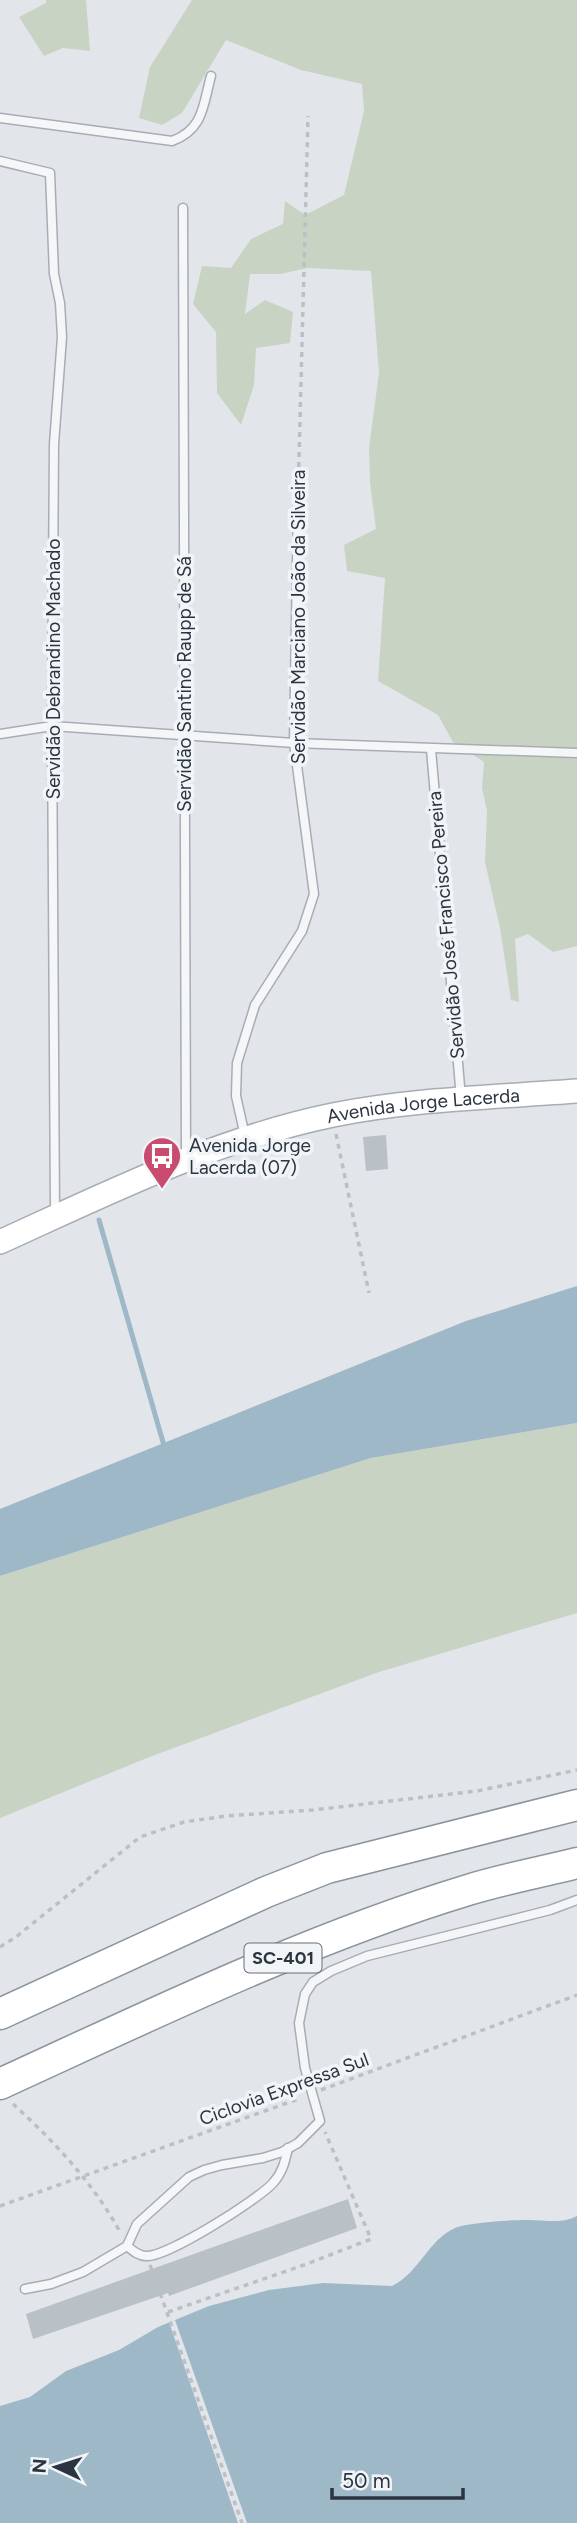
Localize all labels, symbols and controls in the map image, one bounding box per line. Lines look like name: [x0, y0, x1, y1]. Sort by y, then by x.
street label: Servidão Marciano João da Silveira: [287, 470, 310, 764]
street label: Servidão Debrandino Machado: [42, 539, 65, 799]
street label: Servidão Santino Raupp de Sá: [173, 556, 196, 812]
street label: Servidão José Francisco Pereira: [423, 790, 469, 1060]
street label: Avenida Jorge Lacerda: [324, 1083, 521, 1128]
place label: Avenida Jorge Lacerda (07): [189, 1134, 311, 1179]
bus stop icon: Avenida Jorge Lacerda (07): [141, 1135, 183, 1190]
road number: SC-401: [244, 1944, 322, 1972]
street label: Ciclovia Expressa Sul: [196, 2048, 372, 2130]
north arrow: [21, 2432, 91, 2502]
scale bar: [332, 2456, 463, 2500]
text: N: [28, 2458, 52, 2474]
text: 50 m: [342, 2468, 391, 2493]

